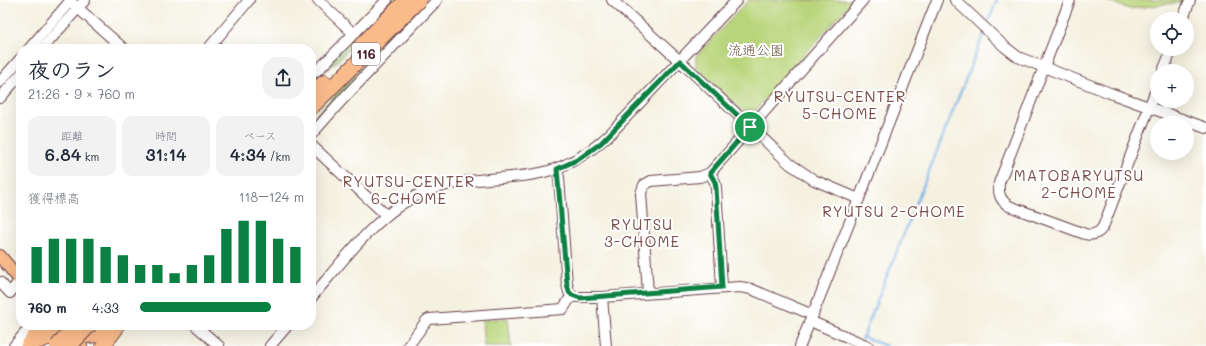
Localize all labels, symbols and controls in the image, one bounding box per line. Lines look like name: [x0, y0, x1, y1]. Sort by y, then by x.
map controls: [1150, 12, 1194, 160]
button: locate: [1150, 12, 1194, 56]
park label: 流通公園: [728, 40, 784, 59]
road number: 116: [352, 43, 380, 65]
text: 夜のラン: [28, 55, 116, 84]
button: share: [262, 57, 304, 99]
button: +: [1150, 64, 1194, 108]
text: 21:26 · 9 × 760 m: [28, 85, 135, 102]
district label: RYUTSU-CENTER 5-CHOME: [774, 86, 906, 123]
pin: [733, 110, 767, 144]
icon: arrive: [739, 116, 761, 138]
button: −: [1150, 116, 1194, 160]
text: 距離: [61, 128, 83, 143]
text: 時間: [155, 128, 177, 143]
text: ペース: [244, 128, 276, 143]
text: 6.84: [45, 143, 81, 165]
text: 31:14: [145, 143, 187, 165]
text: 4:34: [230, 143, 266, 165]
text: km: [81, 149, 99, 164]
text: /km: [266, 149, 290, 164]
district label: MATOBARYUTSU 2-CHOME: [1014, 165, 1144, 202]
district label: RYUTSU-CENTER 6-CHOME: [343, 171, 475, 208]
text: 118–124 m: [239, 188, 304, 205]
text: 獲得標高: [28, 189, 80, 206]
district label: RYUTSU 2-CHOME: [822, 201, 966, 221]
district label: RYUTSU 3-CHOME: [604, 214, 680, 251]
text: 760 m: [28, 299, 66, 316]
text: 4:33: [92, 299, 119, 316]

